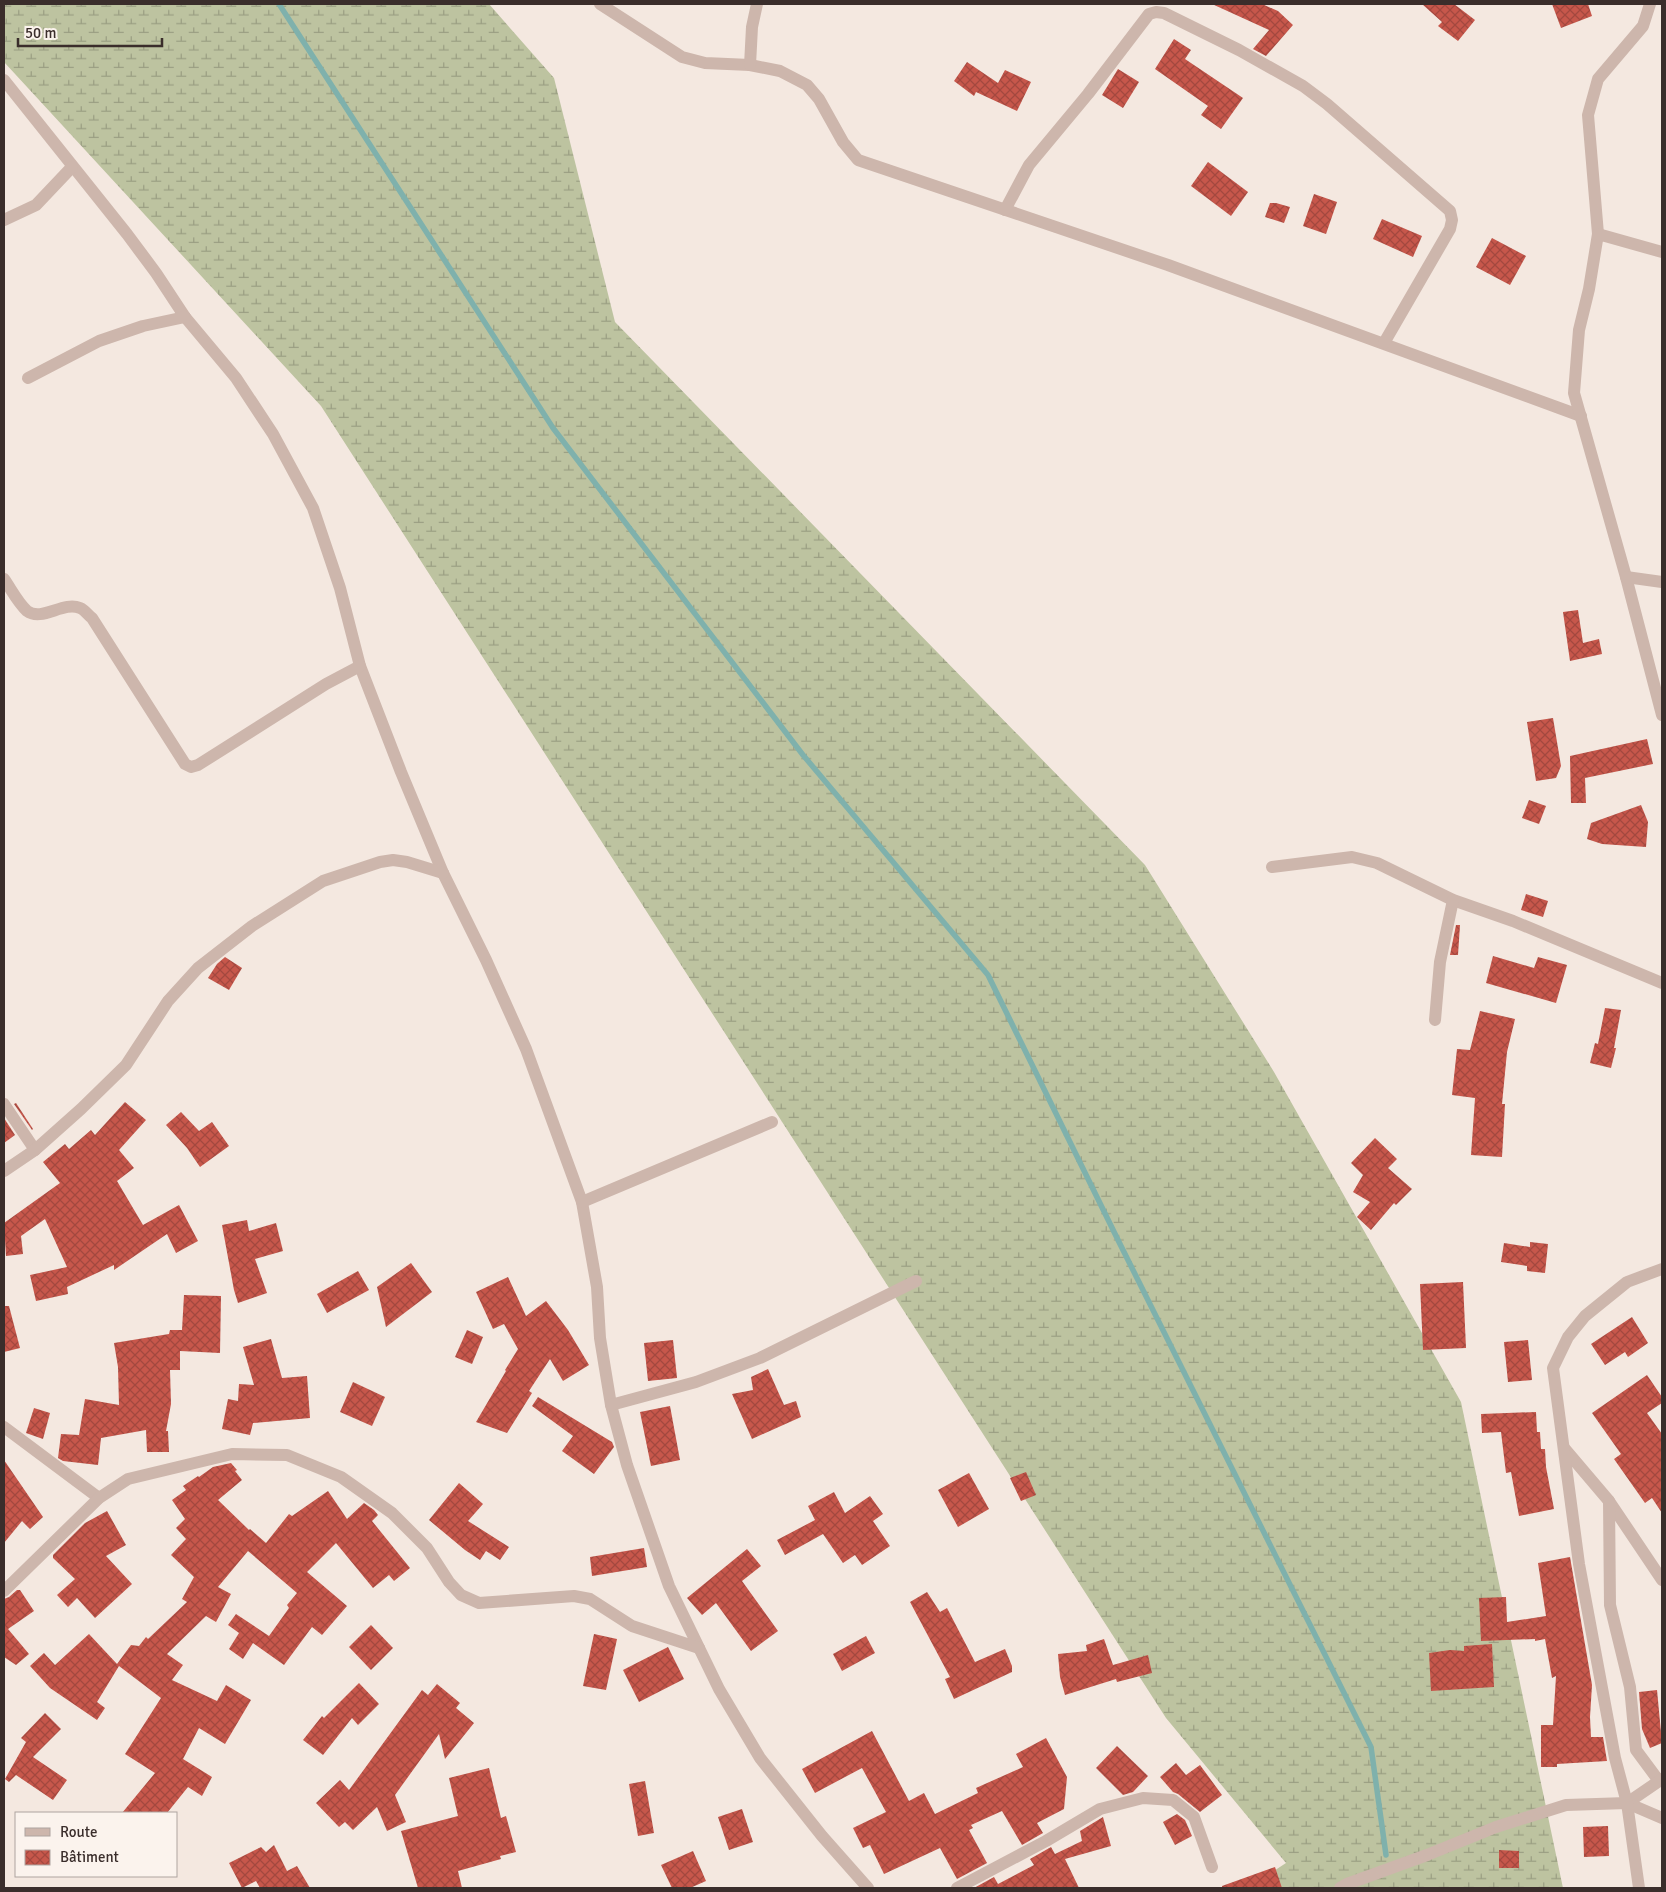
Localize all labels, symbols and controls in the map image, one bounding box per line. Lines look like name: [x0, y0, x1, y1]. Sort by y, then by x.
scale bar: [18, 15, 161, 47]
text: 50 m: [25, 24, 56, 42]
legend: [15, 1812, 178, 1877]
text: Route: [60, 1823, 97, 1841]
text: Bâtiment: [60, 1848, 119, 1866]

